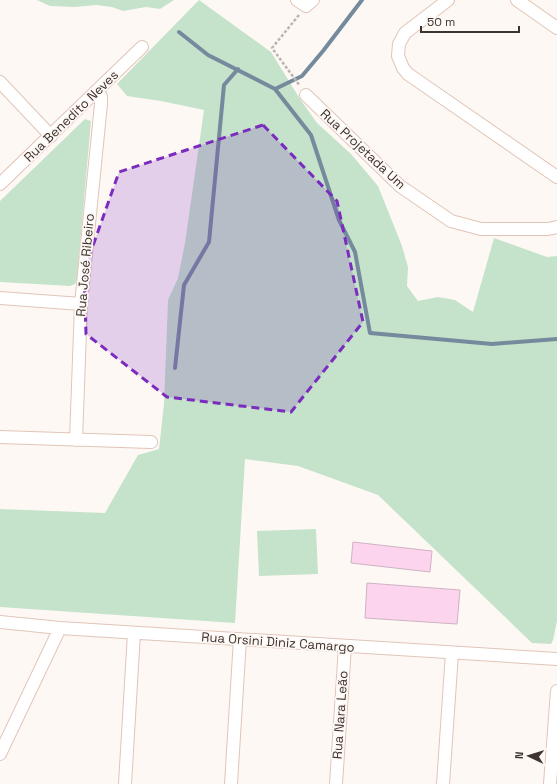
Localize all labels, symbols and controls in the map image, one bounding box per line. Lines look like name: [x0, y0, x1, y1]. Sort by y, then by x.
scale bar: [421, 8, 519, 34]
text: 50 m: [427, 14, 455, 30]
street label: Rua Benedito Neves: [20, 66, 122, 166]
street label: Rua Projetada Um: [317, 105, 409, 193]
street label: Rua José Ribeiro: [72, 213, 98, 317]
street label: Rua Orsini Diniz Camargo: [201, 628, 355, 656]
street label: Rua Nara Leão: [328, 670, 352, 760]
north arrow: [509, 736, 549, 776]
text: N: [512, 751, 526, 759]

